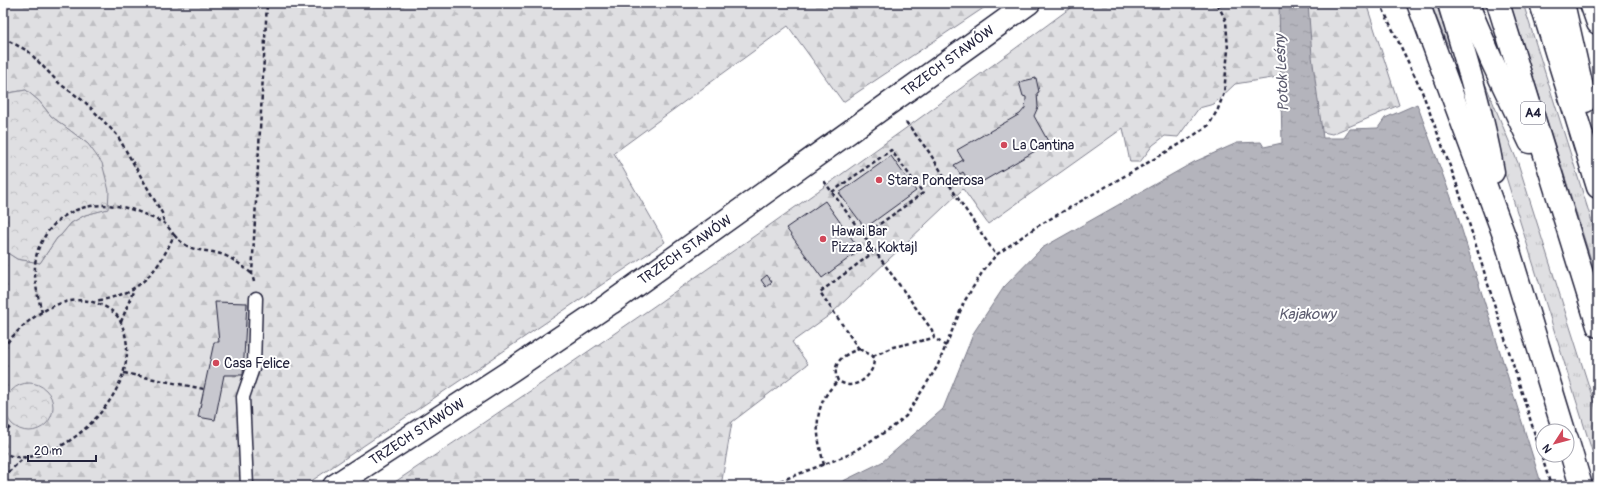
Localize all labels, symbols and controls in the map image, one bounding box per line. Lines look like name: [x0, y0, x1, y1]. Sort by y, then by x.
street label: TRZECH STAWÓW: [898, 21, 998, 100]
water label: Potok Leśny: [1270, 31, 1294, 112]
road number: A4: [1521, 102, 1545, 124]
place label: La Cantina: [1012, 137, 1074, 154]
marker: La Cantina: [999, 140, 1009, 150]
place label: Stara Ponderosa: [887, 172, 984, 189]
marker: Stara Ponderosa: [874, 175, 884, 185]
street label: TRZECH STAWÓW: [634, 211, 735, 289]
place label: Hawai Bar Pizza & Koktajl: [831, 223, 918, 256]
marker: Hawai Bar Pizza & Koktajl: [818, 234, 828, 244]
water label: Kajakowy: [1278, 305, 1338, 324]
place label: Casa Felice: [224, 355, 290, 372]
marker: Casa Felice: [211, 358, 221, 368]
street label: TRZECH STAWÓW: [366, 394, 468, 469]
north arrow: [1535, 423, 1575, 463]
scale bar: [28, 437, 96, 463]
text: N: [1540, 441, 1555, 455]
text: 20 m: [34, 444, 63, 459]

